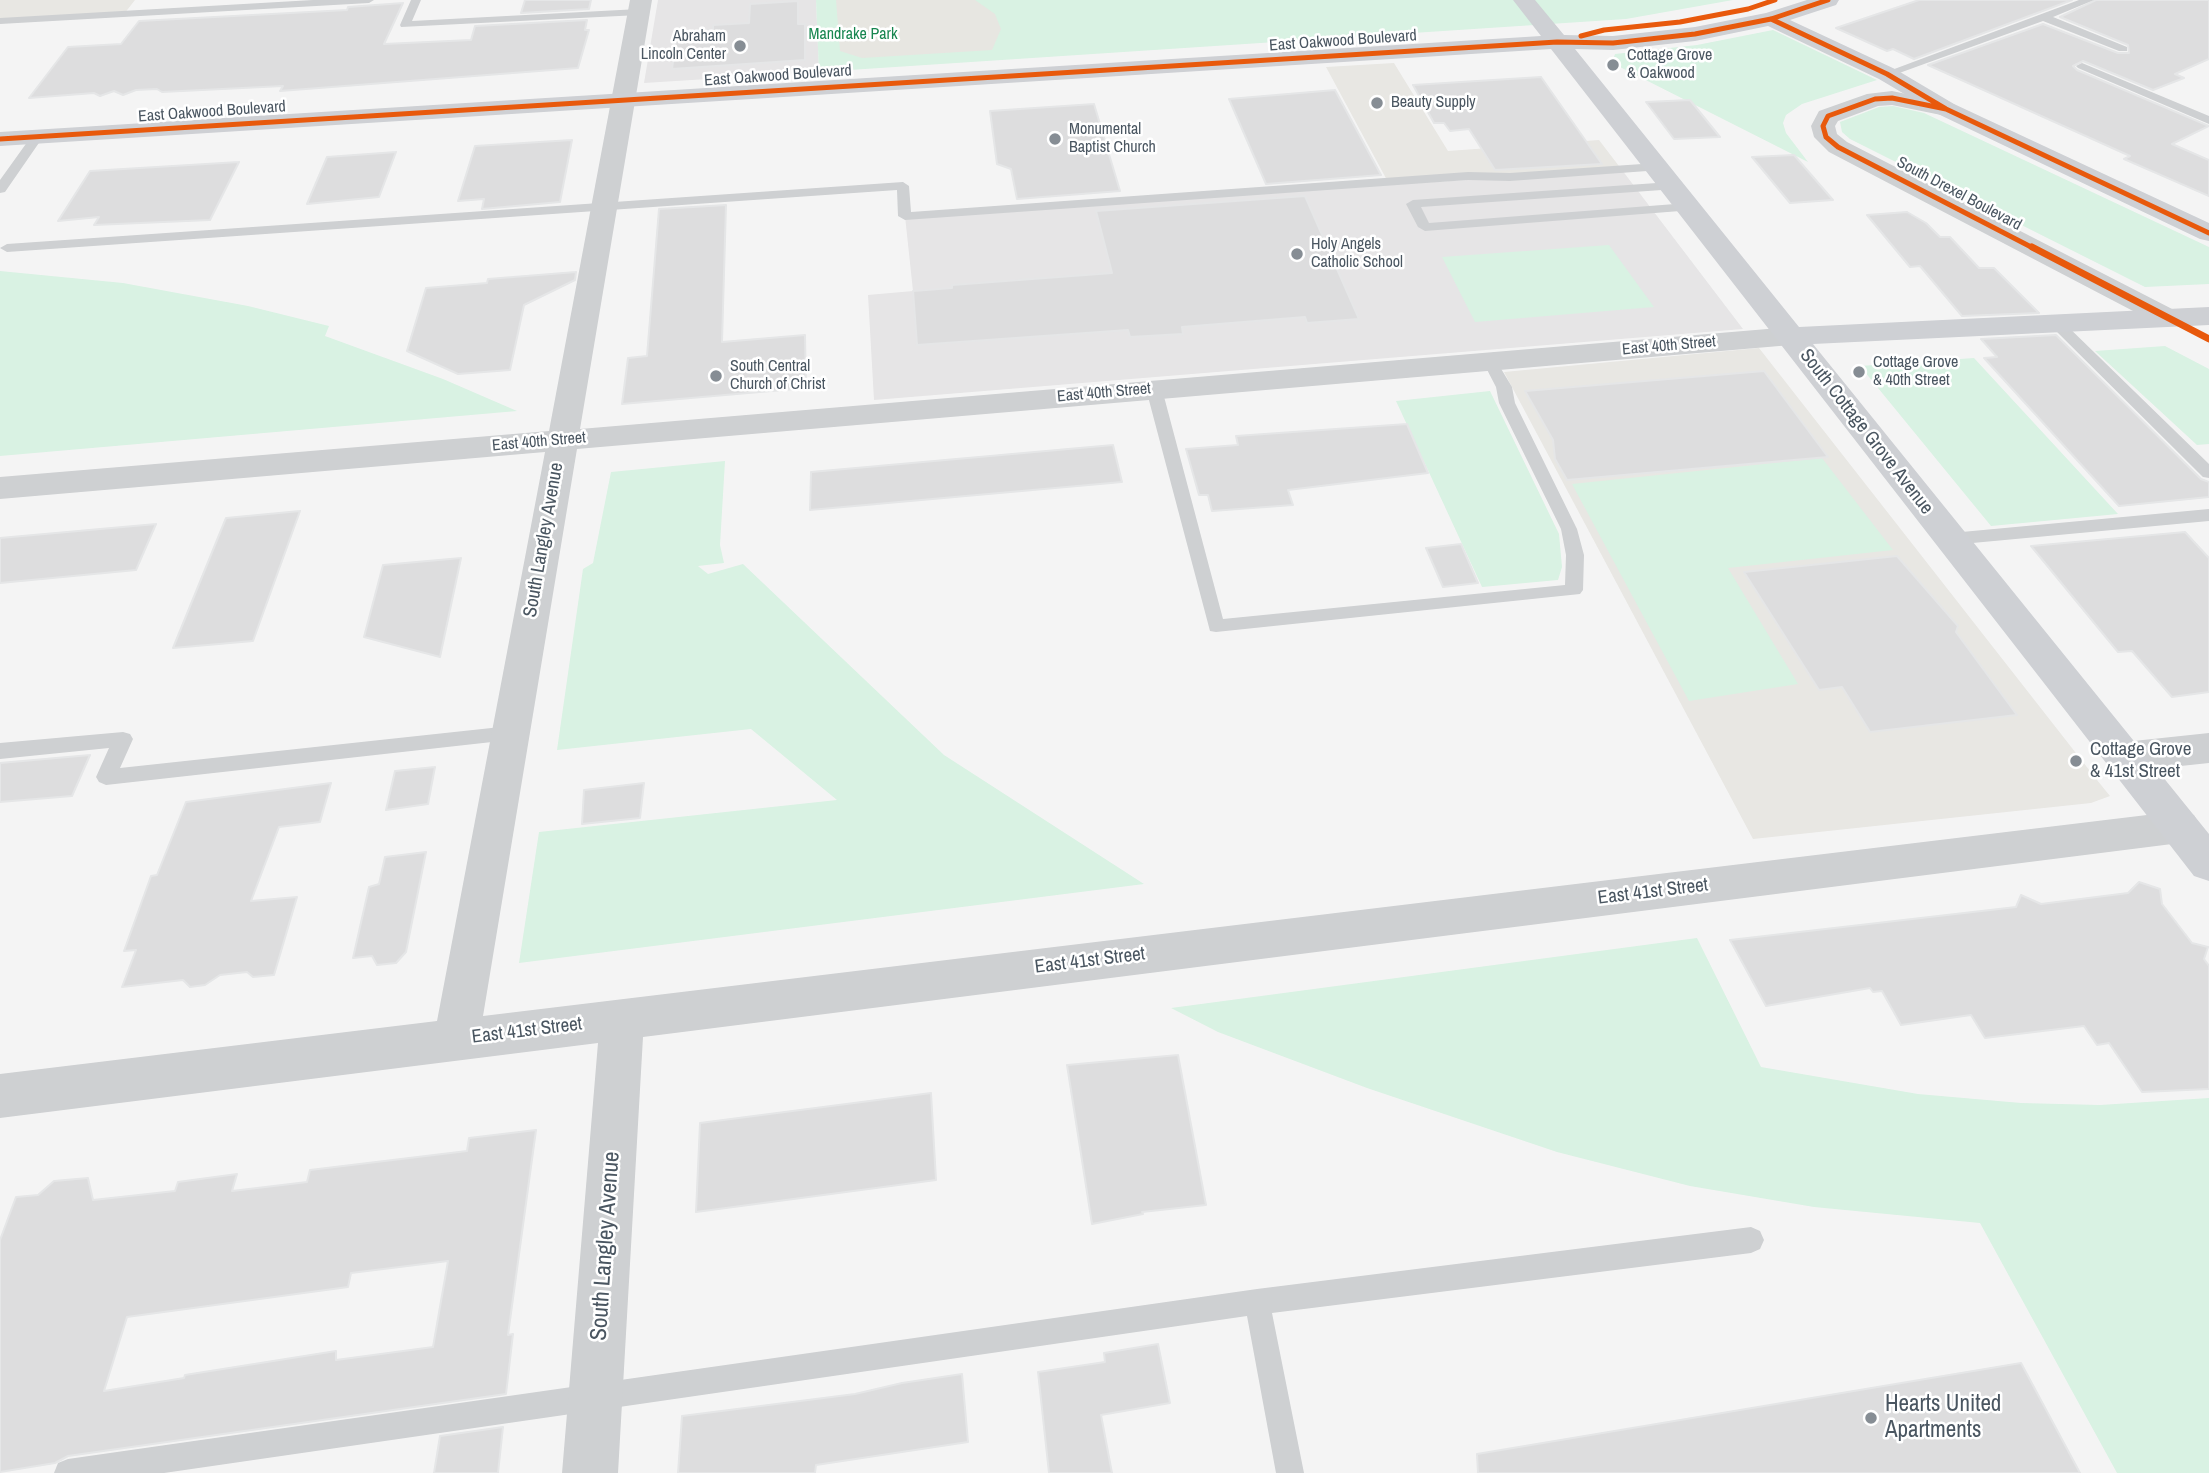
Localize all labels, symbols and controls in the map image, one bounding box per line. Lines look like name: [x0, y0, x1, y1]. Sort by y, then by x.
park label: Mandrake Park: [809, 25, 897, 45]
street label: East Oakwood Boulevard: [1268, 26, 1418, 56]
place label: Abraham Lincoln Center: [641, 27, 726, 65]
marker: Abraham Lincoln Center: [732, 38, 748, 54]
place label: Cottage Grove & Oakwood: [1627, 46, 1712, 84]
marker: Cottage Grove & Oakwood: [1605, 57, 1621, 73]
street label: East Oakwood Boulevard: [703, 61, 853, 91]
place label: Beauty Supply: [1391, 93, 1476, 113]
marker: Beauty Supply: [1369, 95, 1385, 111]
street label: East Oakwood Boulevard: [137, 97, 287, 127]
place label: Monumental Baptist Church: [1069, 120, 1156, 158]
marker: Monumental Baptist Church: [1047, 131, 1063, 147]
street label: South Drexel Boulevard: [1893, 153, 2025, 235]
place label: Holy Angels Catholic School: [1311, 235, 1403, 273]
marker: Holy Angels Catholic School: [1289, 246, 1305, 262]
street label: East 40th Street: [1621, 332, 1717, 360]
street label: South Cottage Grove Avenue: [1794, 345, 1938, 519]
place label: Cottage Grove & 40th Street: [1873, 353, 1958, 391]
place label: South Central Church of Christ: [730, 357, 826, 395]
marker: Cottage Grove & 40th Street: [1851, 364, 1867, 380]
marker: South Central Church of Christ: [708, 368, 724, 384]
street label: East 40th Street: [1056, 379, 1152, 407]
street label: East 40th Street: [491, 428, 587, 456]
street label: South Langley Avenue: [519, 461, 569, 619]
place label: Cottage Grove & 41st Street: [2090, 739, 2191, 783]
marker: Cottage Grove & 41st Street: [2068, 753, 2084, 769]
street label: East 41st Street: [1597, 874, 1709, 910]
street label: East 41st Street: [1034, 943, 1146, 979]
street label: East 41st Street: [471, 1013, 583, 1049]
street label: South Langley Avenue: [586, 1151, 626, 1341]
place label: Hearts United Apartments: [1885, 1391, 2001, 1445]
marker: Hearts United Apartments: [1863, 1410, 1879, 1426]

